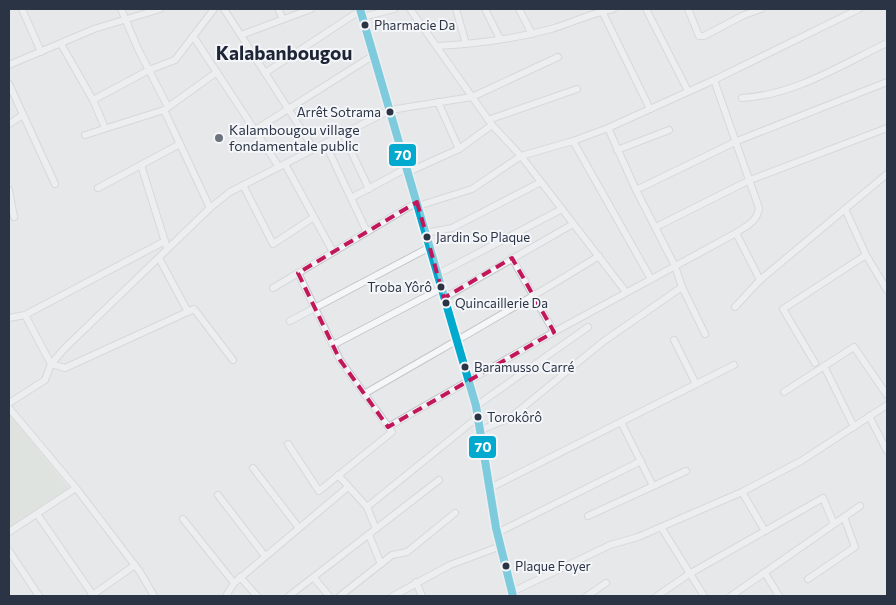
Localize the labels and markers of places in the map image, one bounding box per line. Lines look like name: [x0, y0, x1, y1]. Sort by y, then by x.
place label: Pharmacie Da: [374, 17, 455, 33]
marker: Pharmacie Da: [360, 20, 370, 30]
place label: Arrêt Sotrama: [297, 104, 381, 120]
marker: Arrêt Sotrama: [385, 107, 395, 117]
place label: Kalambougou village fondamentale public: [229, 121, 360, 154]
marker: Kalambougou village fondamentale public: [213, 132, 225, 144]
place label: Jardin So Plaque: [436, 229, 530, 245]
marker: Jardin So Plaque: [422, 232, 432, 242]
place label: Troba Yôrô: [367, 279, 432, 295]
marker: Troba Yôrô: [436, 282, 446, 292]
place label: Quincaillerie Da: [455, 295, 548, 311]
marker: Quincaillerie Da: [441, 298, 451, 308]
place label: Baramusso Carré: [474, 359, 575, 375]
marker: Baramusso Carré: [460, 362, 470, 372]
place label: Torokôrô: [487, 409, 542, 425]
marker: Torokôrô: [473, 412, 483, 422]
place label: Plaque Foyer: [515, 558, 591, 574]
marker: Plaque Foyer: [501, 561, 511, 571]

